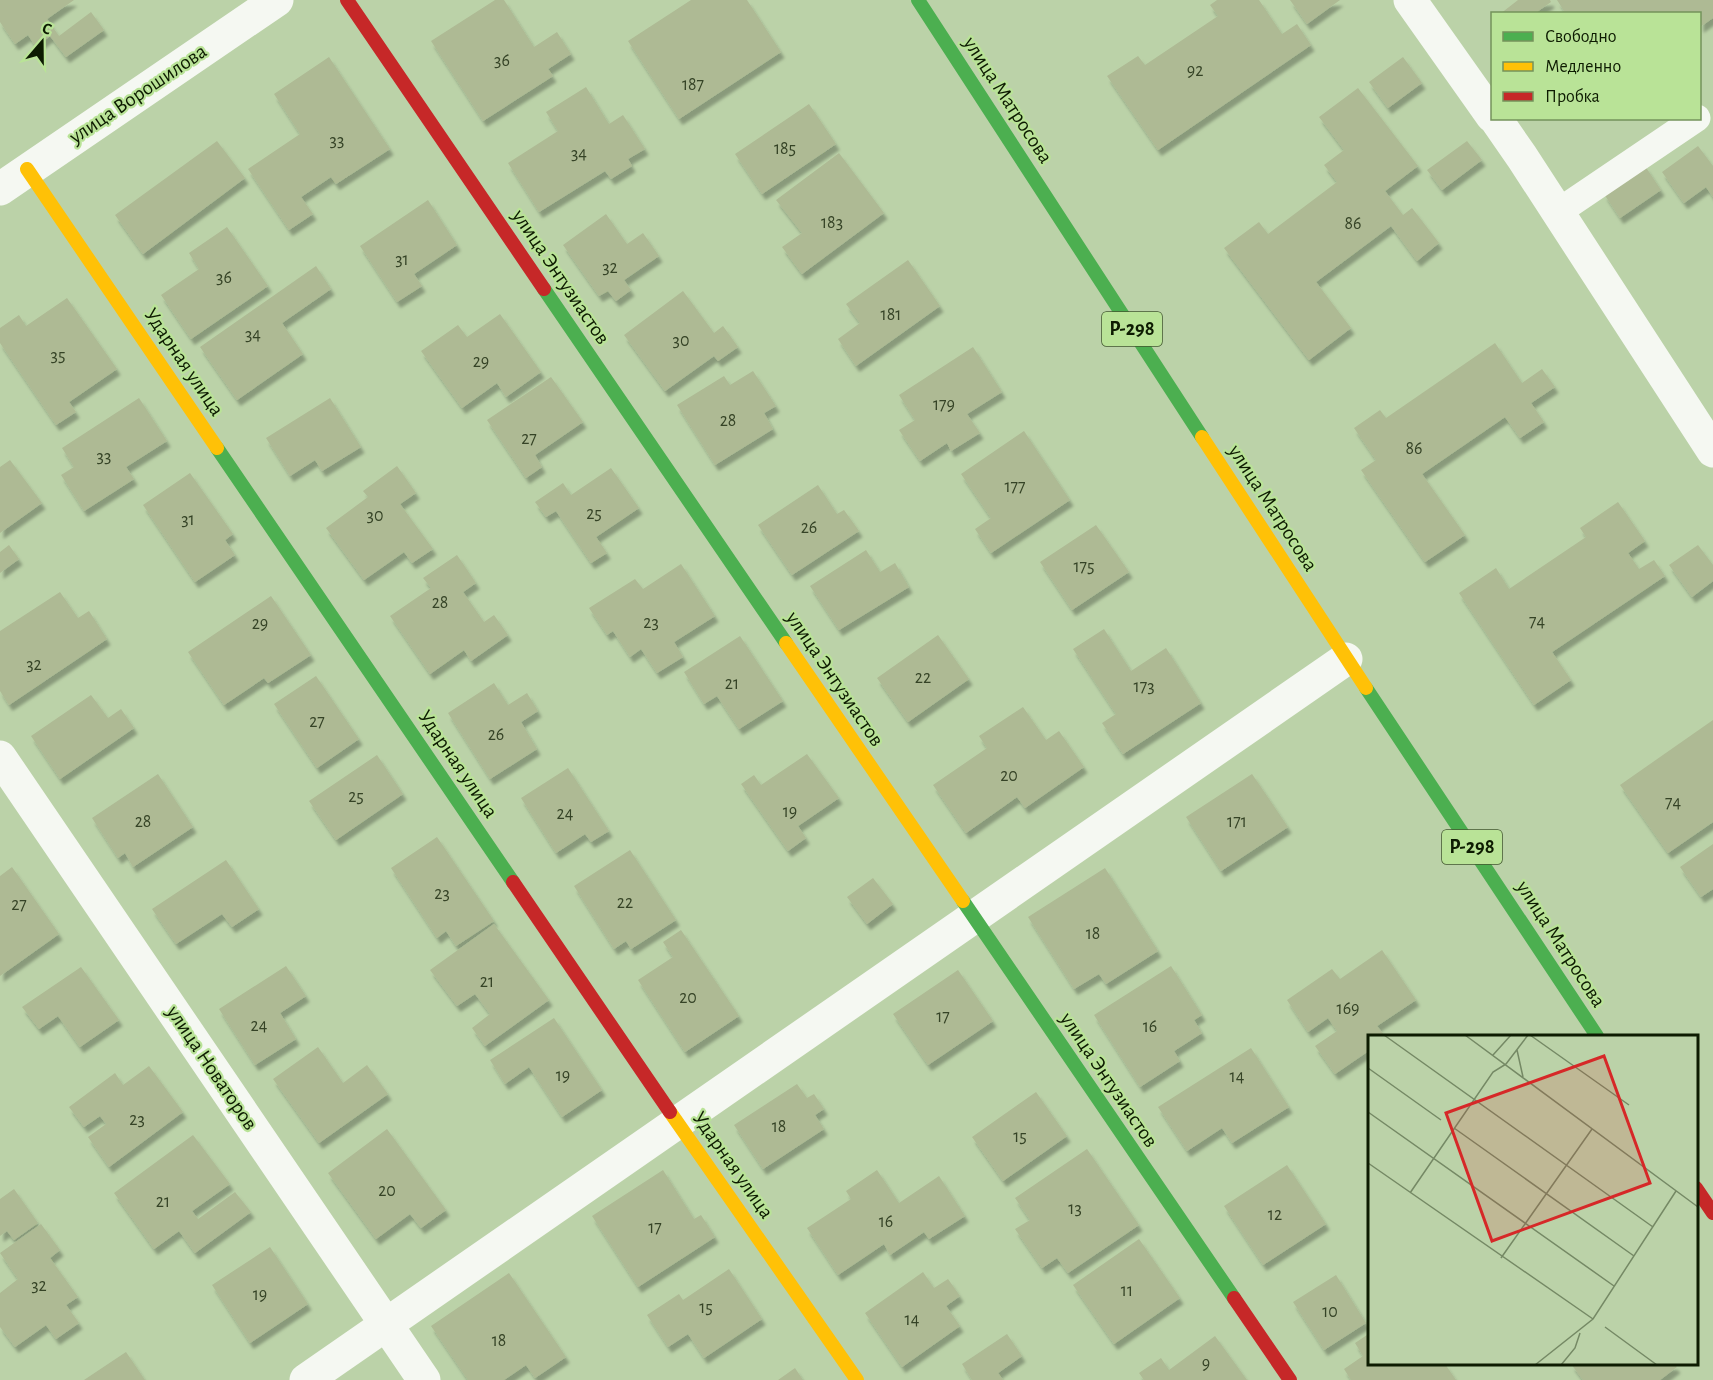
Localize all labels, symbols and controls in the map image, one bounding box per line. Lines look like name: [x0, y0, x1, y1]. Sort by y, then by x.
north arrow: [12, 12, 72, 72]
legend: [1491, 12, 1701, 120]
text: С: [40, 20, 54, 38]
text: Свободно: [1545, 27, 1617, 46]
street label: улица Матросова: [959, 32, 1057, 167]
street label: улица Ворошилова: [65, 40, 211, 148]
house number: 36: [494, 52, 510, 70]
text: Медленно: [1545, 58, 1621, 76]
house number: 92: [1187, 62, 1203, 80]
house number: 187: [682, 76, 704, 94]
text: Пробка: [1545, 87, 1600, 106]
house number: 33: [330, 132, 344, 150]
house number: 185: [774, 140, 796, 158]
house number: 34: [571, 145, 587, 163]
street label: улица Энтузиастов: [508, 205, 614, 348]
house number: 183: [821, 214, 843, 232]
house number: 86: [1345, 215, 1362, 233]
house number: 31: [395, 251, 409, 269]
house number: 32: [602, 259, 618, 277]
house number: 36: [216, 269, 232, 287]
street label: Ударная улица: [140, 304, 228, 420]
house number: 181: [881, 306, 901, 324]
road number: Р-298: [1102, 312, 1162, 346]
house number: 34: [245, 326, 261, 344]
house number: 30: [673, 332, 689, 350]
house number: 35: [51, 347, 65, 365]
house number: 29: [473, 353, 489, 371]
house number: 179: [933, 396, 955, 414]
house number: 28: [720, 412, 736, 430]
house number: 27: [521, 430, 537, 448]
street label: улица Матросова: [1224, 440, 1322, 575]
house number: 86: [1406, 440, 1423, 458]
house number: 33: [97, 448, 111, 466]
house number: 177: [1004, 478, 1026, 496]
house number: 25: [586, 505, 602, 523]
house number: 30: [367, 507, 383, 525]
house number: 31: [181, 511, 195, 529]
house number: 26: [801, 519, 817, 537]
house number: 175: [1073, 558, 1095, 576]
house number: 28: [432, 594, 448, 612]
street label: улица Энтузиастов: [782, 607, 888, 750]
house number: 74: [1529, 613, 1545, 631]
house number: 23: [643, 614, 659, 632]
house number: 29: [252, 615, 268, 633]
house number: 32: [26, 656, 42, 674]
house number: 22: [915, 669, 931, 687]
house number: 21: [725, 675, 739, 693]
house number: 173: [1133, 678, 1155, 696]
street label: Ударная улица: [414, 706, 502, 822]
house number: 27: [309, 713, 325, 731]
house number: 26: [488, 726, 504, 744]
house number: 20: [1000, 767, 1018, 785]
house number: 25: [348, 788, 364, 806]
house number: 74: [1665, 794, 1681, 812]
house number: 19: [783, 803, 797, 821]
house number: 24: [557, 805, 574, 823]
house number: 28: [135, 813, 151, 831]
house number: 171: [1227, 813, 1247, 831]
road number: Р-298: [1442, 830, 1502, 864]
street label: улица Матросова: [1512, 876, 1610, 1011]
house number: 23: [434, 885, 450, 903]
house number: 22: [617, 894, 633, 912]
house number: 27: [11, 896, 27, 914]
house number: 18: [1086, 925, 1100, 943]
house number: 21: [480, 973, 494, 991]
house number: 20: [679, 989, 697, 1007]
house number: 169: [1336, 1000, 1360, 1018]
street label: улица Новаторов: [162, 1001, 261, 1134]
house number: 17: [936, 1008, 950, 1026]
street label: улица Энтузиастов: [1056, 1008, 1162, 1151]
house number: 24: [251, 1017, 268, 1035]
house number: 16: [1143, 1018, 1157, 1036]
inset map: [1368, 1035, 1698, 1365]
house number: 19: [556, 1067, 570, 1085]
house number: 14: [1230, 1068, 1245, 1086]
street label: Ударная улица: [688, 1108, 778, 1223]
house number: 23: [129, 1111, 145, 1129]
house number: 18: [772, 1118, 786, 1136]
house number: 15: [1013, 1128, 1027, 1146]
house number: 20: [378, 1182, 396, 1200]
house number: 21: [156, 1193, 170, 1211]
house number: 13: [1068, 1200, 1082, 1218]
house number: 12: [1268, 1206, 1282, 1224]
house number: 16: [879, 1213, 893, 1231]
house number: 17: [648, 1219, 662, 1237]
house number: 32: [31, 1277, 47, 1295]
house number: 11: [1121, 1282, 1133, 1300]
house number: 19: [253, 1286, 267, 1304]
house number: 15: [699, 1299, 713, 1317]
house number: 10: [1322, 1303, 1338, 1321]
house number: 14: [905, 1311, 920, 1329]
house number: 18: [492, 1332, 506, 1350]
house number: 9: [1202, 1355, 1210, 1373]

